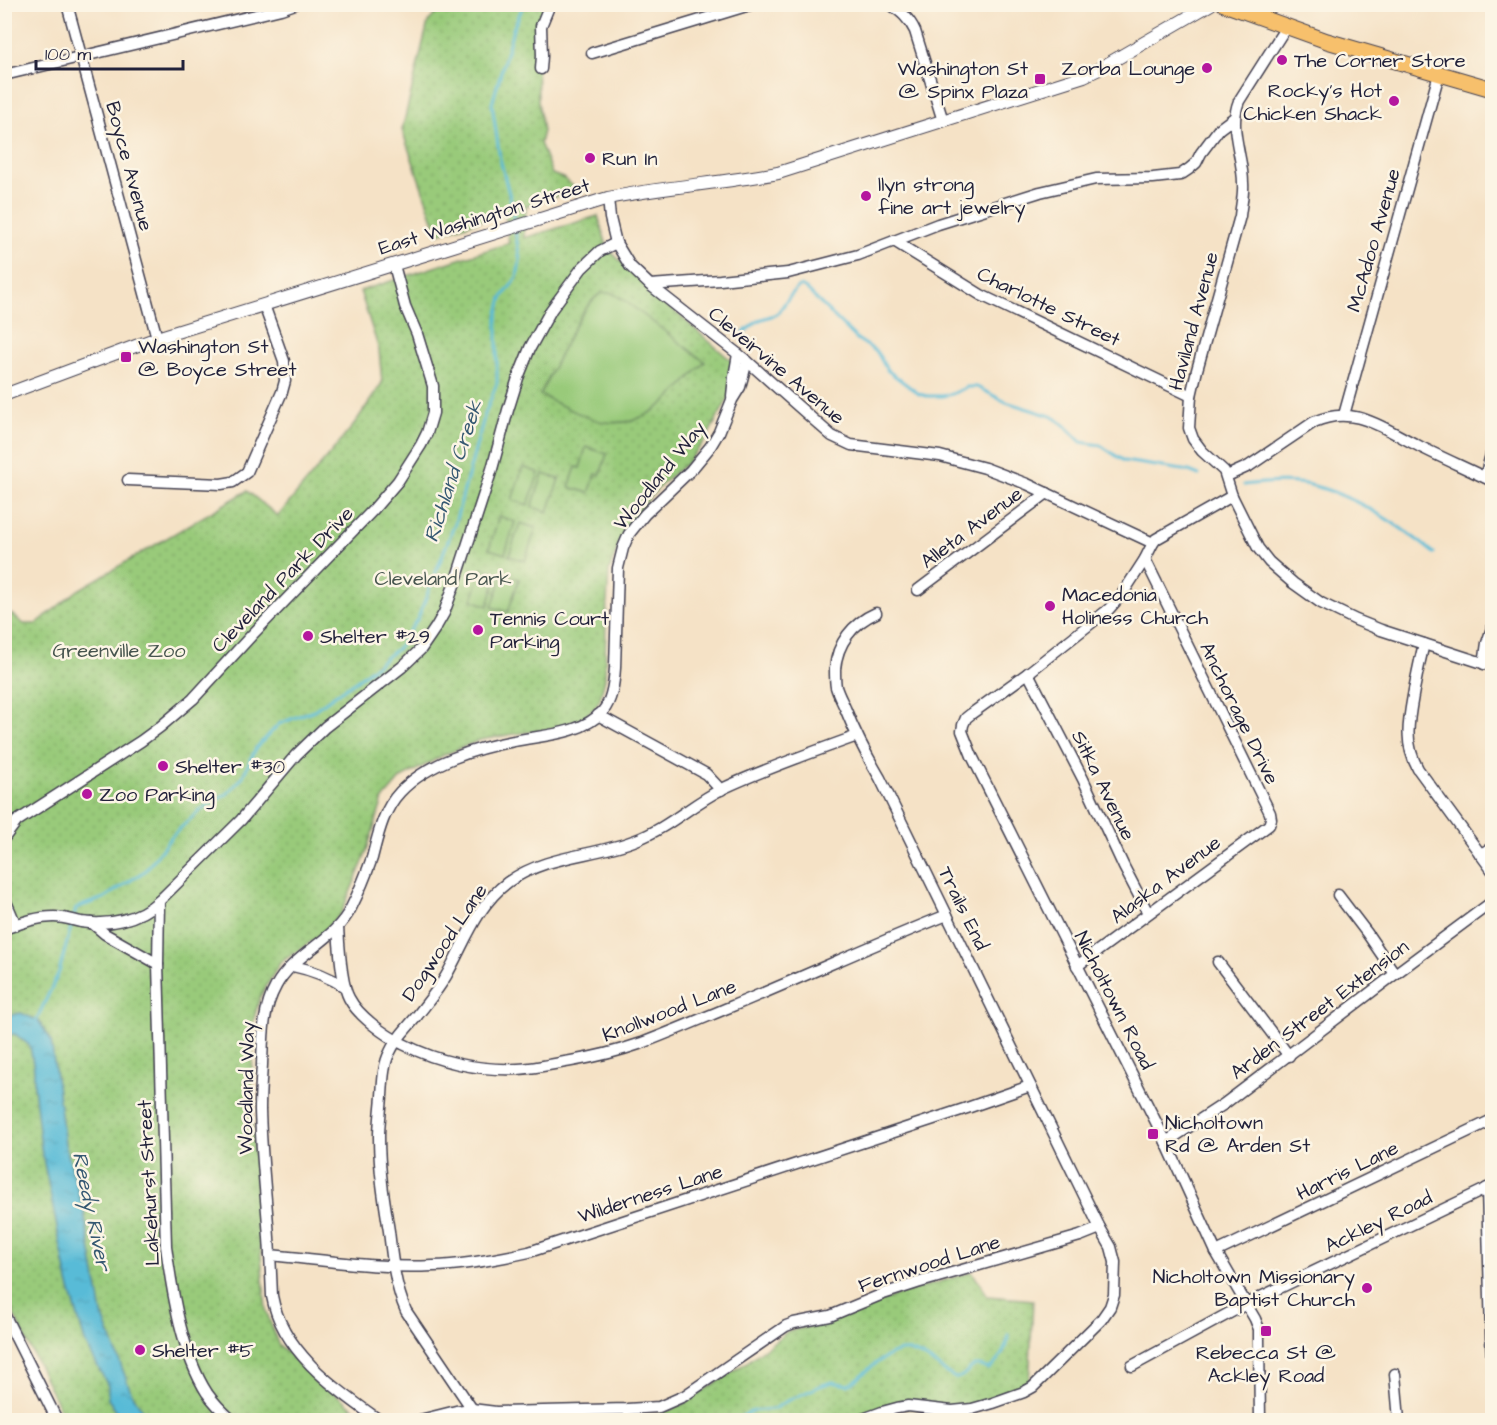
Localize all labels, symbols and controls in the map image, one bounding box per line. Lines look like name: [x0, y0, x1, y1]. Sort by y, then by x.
scale bar: [36, 33, 183, 71]
text: 100 m: [45, 42, 91, 67]
place label: The Corner Store: [1294, 47, 1466, 75]
marker: The Corner Store: [1275, 53, 1289, 67]
place label: Washington St @ Spinx Plaza: [897, 55, 1028, 106]
place label: Zorba Lounge: [1061, 55, 1195, 84]
marker: Zorba Lounge: [1200, 61, 1214, 75]
marker: Washington St @ Spinx Plaza: [1033, 72, 1047, 86]
place label: Rocky's Hot Chicken Shack: [1243, 77, 1382, 128]
marker: Rocky's Hot Chicken Shack: [1387, 94, 1401, 108]
street label: Boyce Avenue: [97, 98, 160, 234]
place label: Run In: [602, 145, 657, 173]
marker: Run In: [583, 151, 597, 165]
street label: McAdoo Avenue: [1340, 165, 1408, 315]
street label: East Washington Street: [375, 171, 594, 263]
place label: llyn strong fine art jewelry: [878, 171, 1026, 223]
marker: llyn strong fine art jewelry: [859, 189, 873, 203]
street label: Haviland Avenue: [1162, 249, 1226, 394]
street label: Charlotte Street: [972, 260, 1125, 354]
street label: Cleveirvine Avenue: [702, 300, 851, 431]
place label: Washington St @ Boyce Street: [138, 333, 297, 385]
marker: Washington St @ Boyce Street: [119, 350, 133, 364]
water label: Richland Creek: [417, 395, 490, 546]
street label: Woodland Way: [607, 415, 713, 537]
street label: Alleta Avenue: [915, 480, 1029, 575]
street label: Cleveland Park Drive: [205, 500, 360, 659]
park label: Cleveland Park: [374, 565, 512, 593]
place label: Macedonia Holiness Church: [1062, 581, 1208, 632]
marker: Macedonia Holiness Church: [1043, 599, 1057, 613]
place label: Tennis Court Parking: [490, 605, 609, 657]
place label: Shelter #29: [320, 623, 430, 651]
marker: Tennis Court Parking: [471, 623, 485, 637]
marker: Shelter #29: [301, 629, 315, 643]
park label: Greenville Zoo: [52, 637, 186, 665]
street label: Anchorage Drive: [1192, 638, 1286, 790]
street label: Sitka Avenue: [1064, 726, 1142, 845]
place label: Shelter #30: [175, 753, 286, 781]
marker: Shelter #30: [156, 759, 170, 773]
place label: Zoo Parking: [99, 781, 215, 810]
marker: Zoo Parking: [80, 787, 94, 801]
street label: Alaska Avenue: [1105, 829, 1227, 931]
street label: Trails End: [931, 862, 995, 955]
street label: Dogwood Lane: [395, 878, 495, 1007]
street label: Nicholtown Road: [1067, 926, 1161, 1075]
street label: Arden Street Extension: [1224, 933, 1415, 1086]
street label: Knollwood Lane: [598, 972, 741, 1049]
street label: Woodland Way: [232, 1021, 263, 1155]
street label: Lakehurst Street: [131, 1099, 167, 1267]
place label: Nicholtown Rd @ Arden St: [1165, 1109, 1310, 1160]
marker: Nicholtown Rd @ Arden St: [1146, 1127, 1160, 1141]
street label: Harris Lane: [1292, 1134, 1403, 1208]
water label: Reedy River: [64, 1149, 119, 1276]
street label: Wilderness Lane: [574, 1157, 727, 1231]
street label: Ackley Road: [1320, 1184, 1437, 1261]
street label: Fernwood Lane: [855, 1228, 1004, 1300]
place label: Nicholtown Missionary Baptist Church: [1153, 1263, 1355, 1314]
marker: Nicholtown Missionary Baptist Church: [1360, 1281, 1374, 1295]
marker: Rebecca St @ Ackley Road: [1259, 1324, 1273, 1338]
place label: Shelter #5: [152, 1337, 254, 1365]
place label: Rebecca St @ Ackley Road: [1196, 1339, 1336, 1391]
marker: Shelter #5: [133, 1343, 147, 1357]

